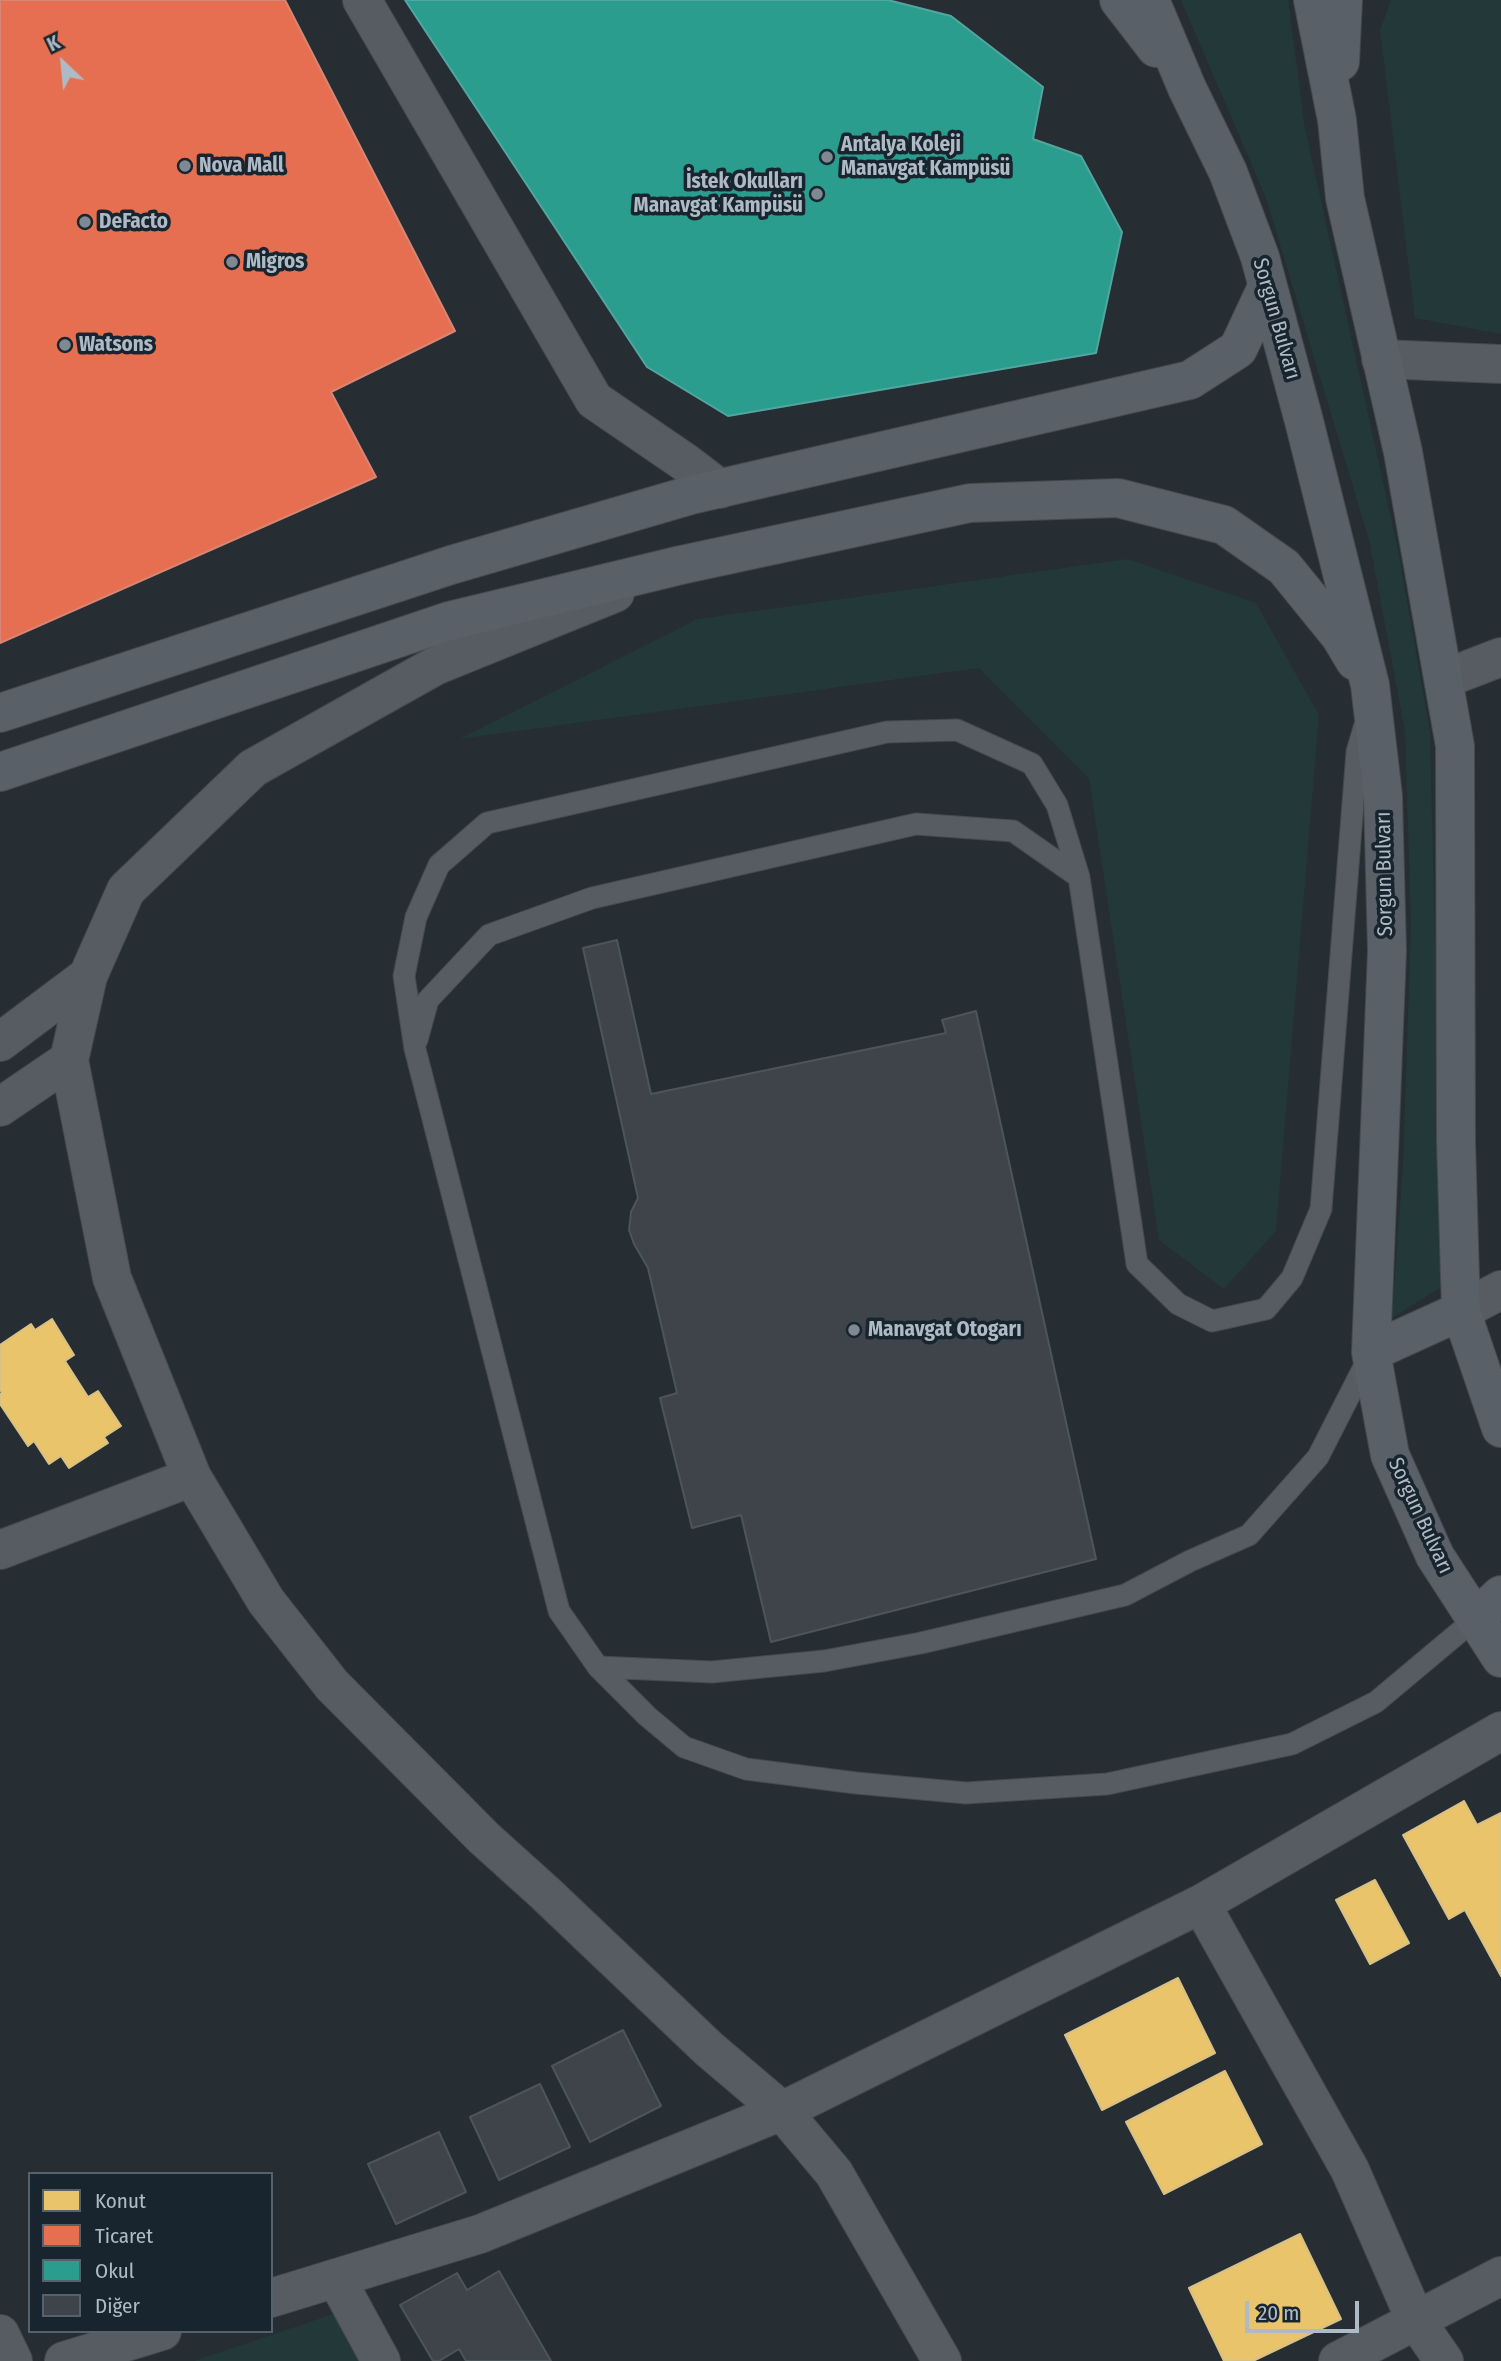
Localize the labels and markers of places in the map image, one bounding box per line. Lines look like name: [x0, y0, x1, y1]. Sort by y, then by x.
place label: Antalya Koleji Manavgat Kampüsü: [841, 132, 1010, 182]
marker: Antalya Koleji Manavgat Kampüsü: [819, 149, 835, 165]
place label: Nova Mall: [199, 153, 284, 179]
marker: Nova Mall: [177, 158, 193, 174]
place label: İstek Okulları Manavgat Kampüsü: [634, 169, 803, 219]
marker: İstek Okulları Manavgat Kampüsü: [809, 186, 825, 202]
place label: DeFacto: [99, 209, 168, 235]
marker: DeFacto: [77, 214, 93, 230]
place label: Migros: [246, 249, 305, 275]
marker: Migros: [224, 254, 240, 270]
place label: Watsons: [79, 332, 153, 358]
marker: Watsons: [57, 337, 73, 353]
place label: Manavgat Otogarı: [868, 1317, 1022, 1343]
marker: Manavgat Otogarı: [846, 1322, 862, 1338]

